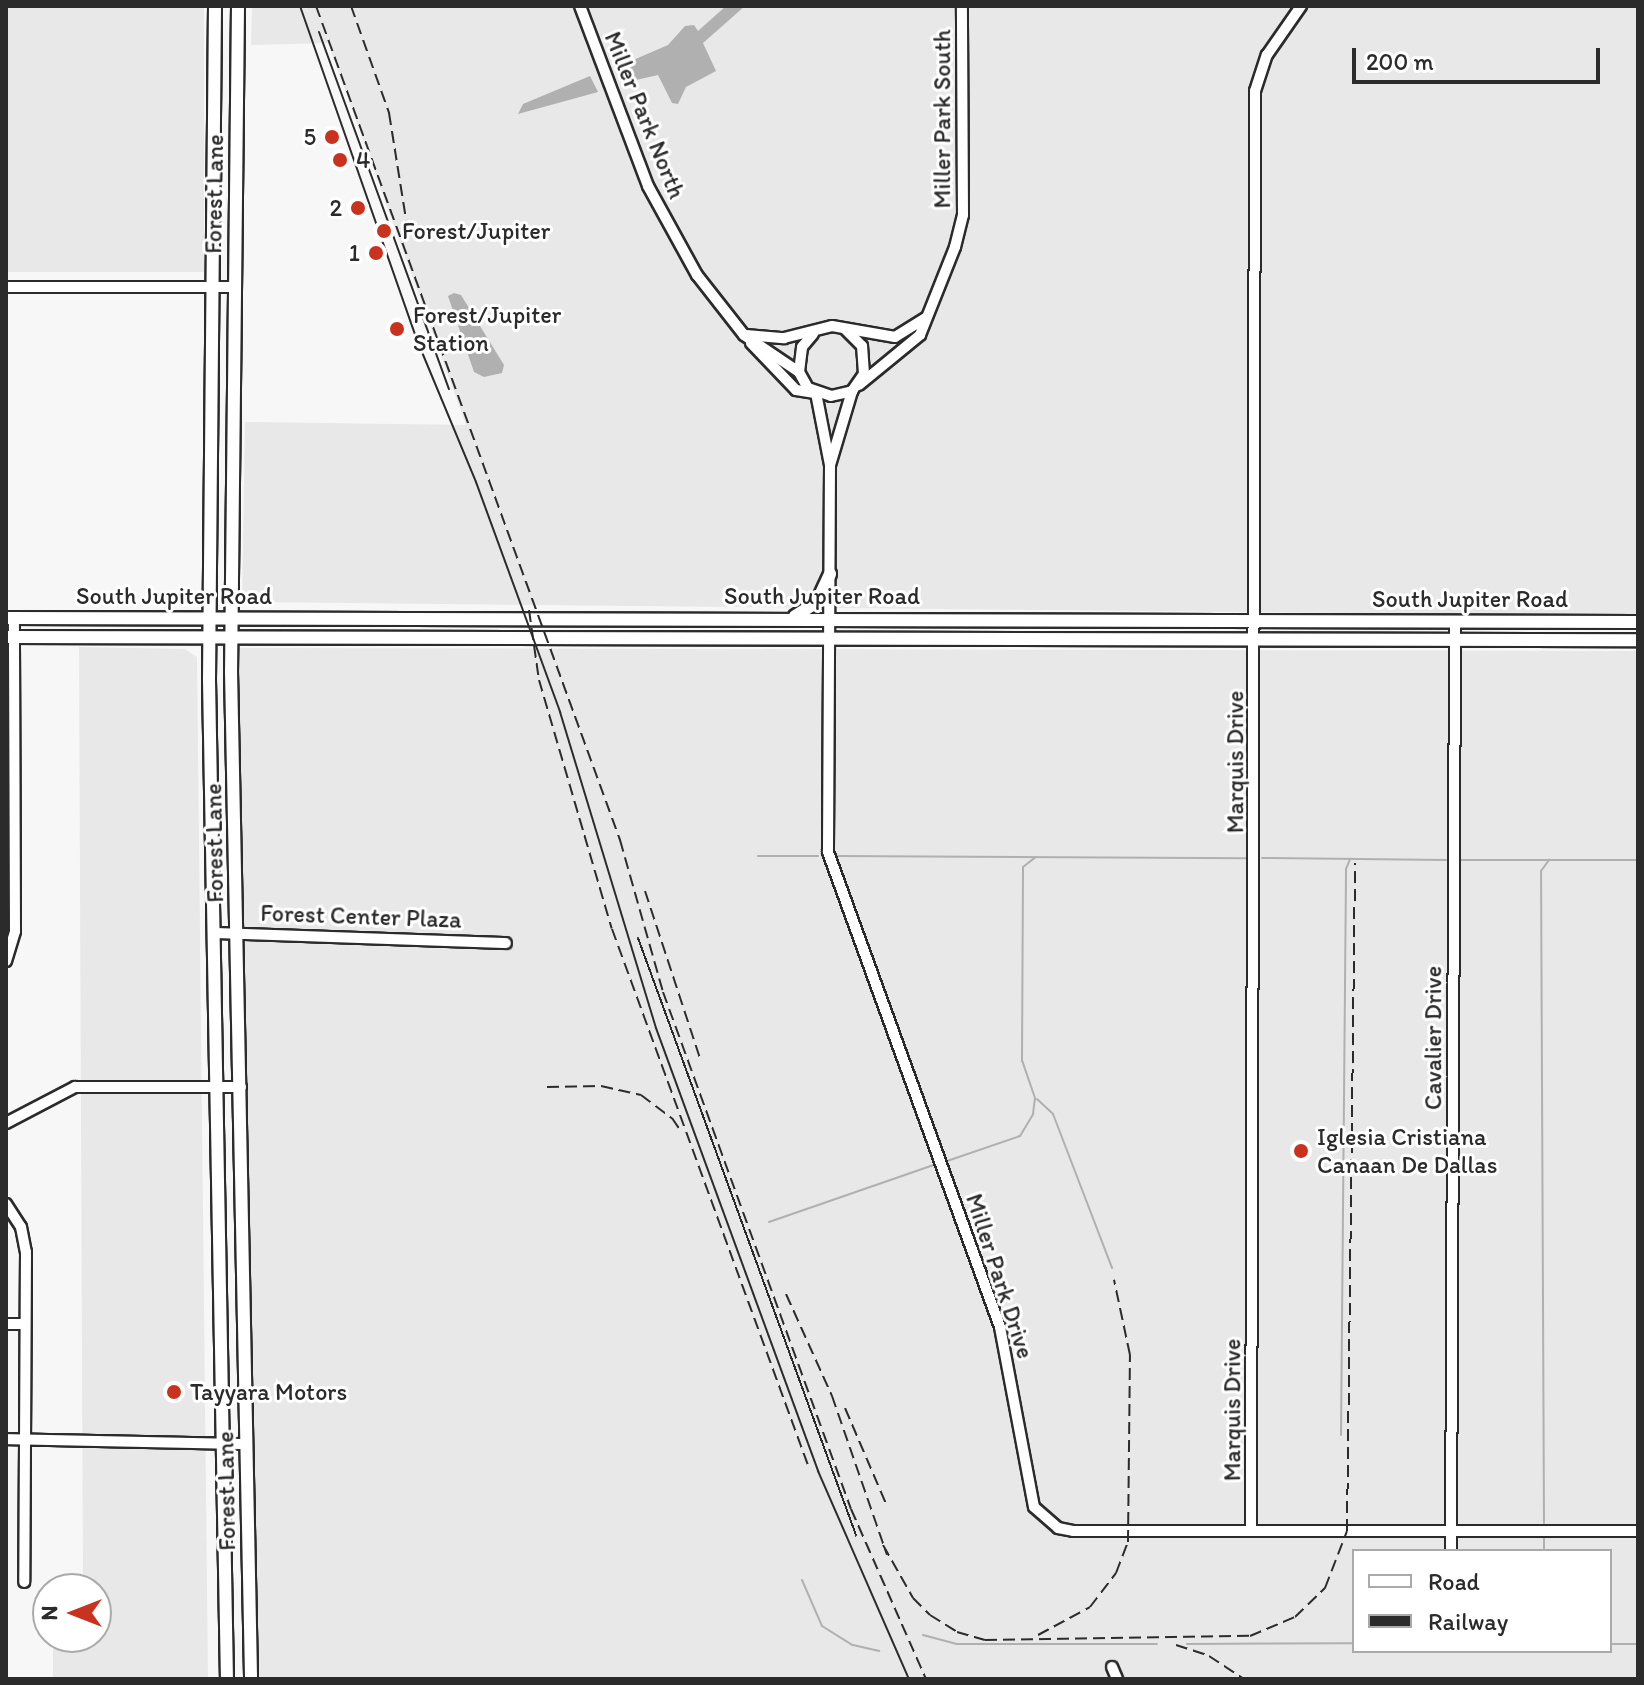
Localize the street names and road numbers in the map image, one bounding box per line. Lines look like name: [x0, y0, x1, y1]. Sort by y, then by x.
street label: Miller Park North: [598, 27, 692, 203]
street label: Miller Park South: [928, 30, 956, 208]
street label: Forest Lane: [199, 134, 229, 254]
street label: South Jupiter Road: [76, 582, 272, 610]
street label: South Jupiter Road: [724, 582, 920, 610]
street label: South Jupiter Road: [1372, 585, 1568, 613]
street label: Marquis Drive: [1221, 691, 1249, 833]
street label: Forest Lane: [199, 783, 229, 903]
street label: Forest Center Plaza: [260, 898, 462, 934]
street label: Cavalier Drive: [1419, 966, 1447, 1110]
street label: Miller Park Drive: [960, 1190, 1040, 1362]
street label: Marquis Drive: [1218, 1339, 1246, 1481]
street label: Forest Lane: [211, 1431, 241, 1551]

